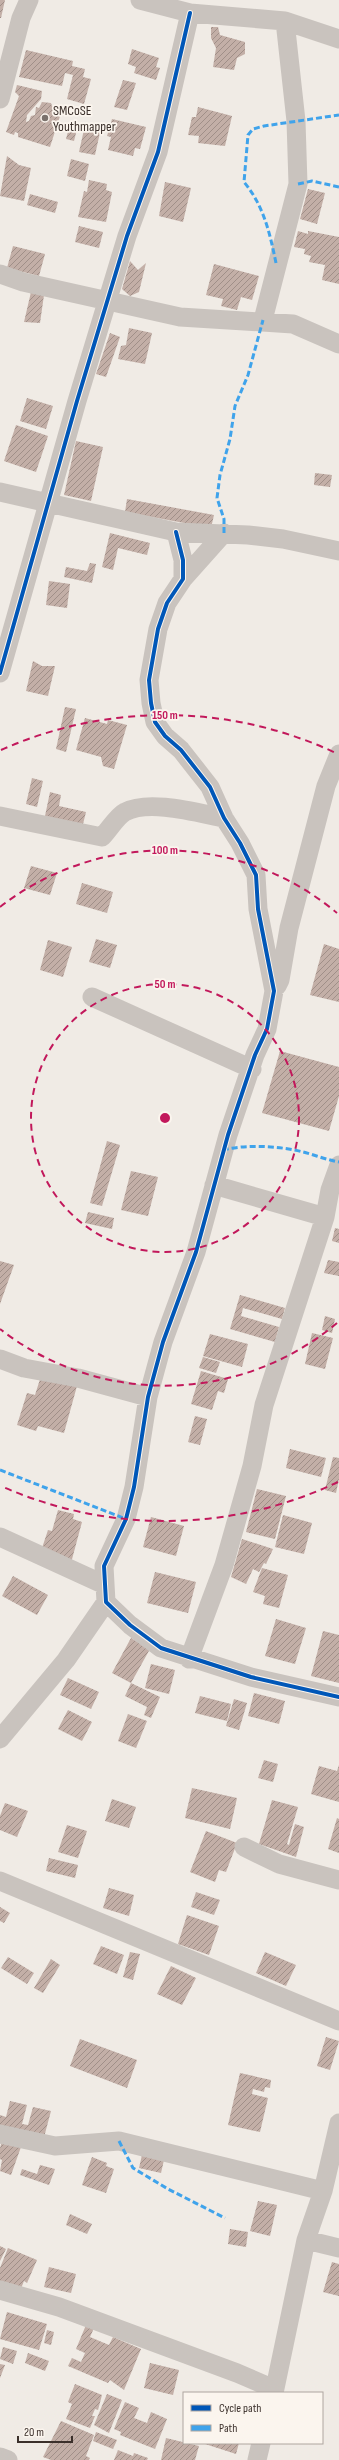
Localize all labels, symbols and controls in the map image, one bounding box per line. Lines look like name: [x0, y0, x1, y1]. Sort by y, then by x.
place label: SMCoSE Youthmapper: [53, 102, 116, 135]
marker: SMCoSE Youthmapper: [40, 113, 50, 123]
text: 150 m: [152, 708, 178, 723]
text: 100 m: [152, 843, 178, 858]
text: 50 m: [155, 977, 175, 992]
centre of rings: [158, 1111, 172, 1125]
legend: [183, 2392, 323, 2444]
text: Cycle path: [219, 2401, 261, 2416]
scale bar: [18, 2418, 72, 2444]
text: Path: [219, 2421, 237, 2436]
text: 20 m: [24, 2425, 44, 2440]

